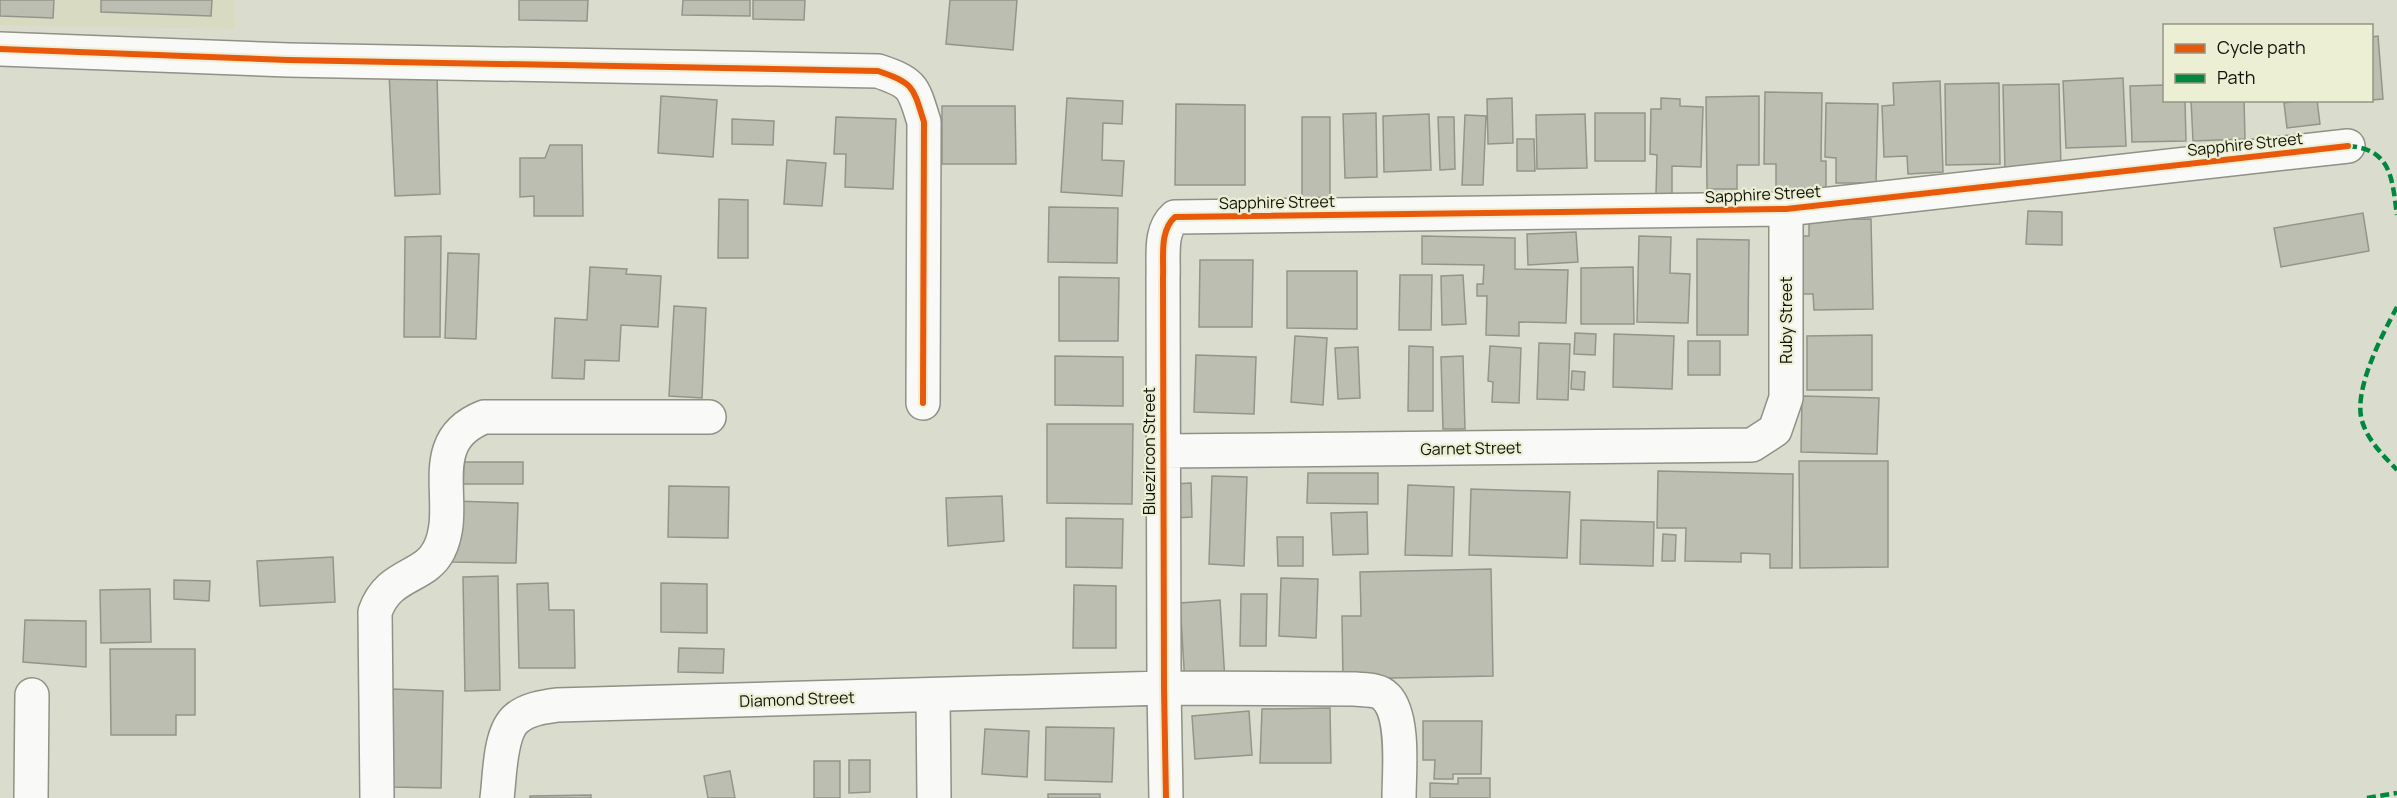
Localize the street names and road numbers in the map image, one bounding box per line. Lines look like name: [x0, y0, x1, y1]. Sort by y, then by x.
street label: Sapphire Street: [2186, 127, 2304, 161]
street label: Sapphire Street: [1704, 180, 1822, 208]
street label: Sapphire Street: [1219, 190, 1335, 214]
street label: Ruby Street: [1775, 276, 1797, 364]
street label: Bluezircon Street: [1138, 387, 1160, 515]
street label: Garnet Street: [1420, 436, 1522, 460]
street label: Diamond Street: [739, 686, 855, 712]

